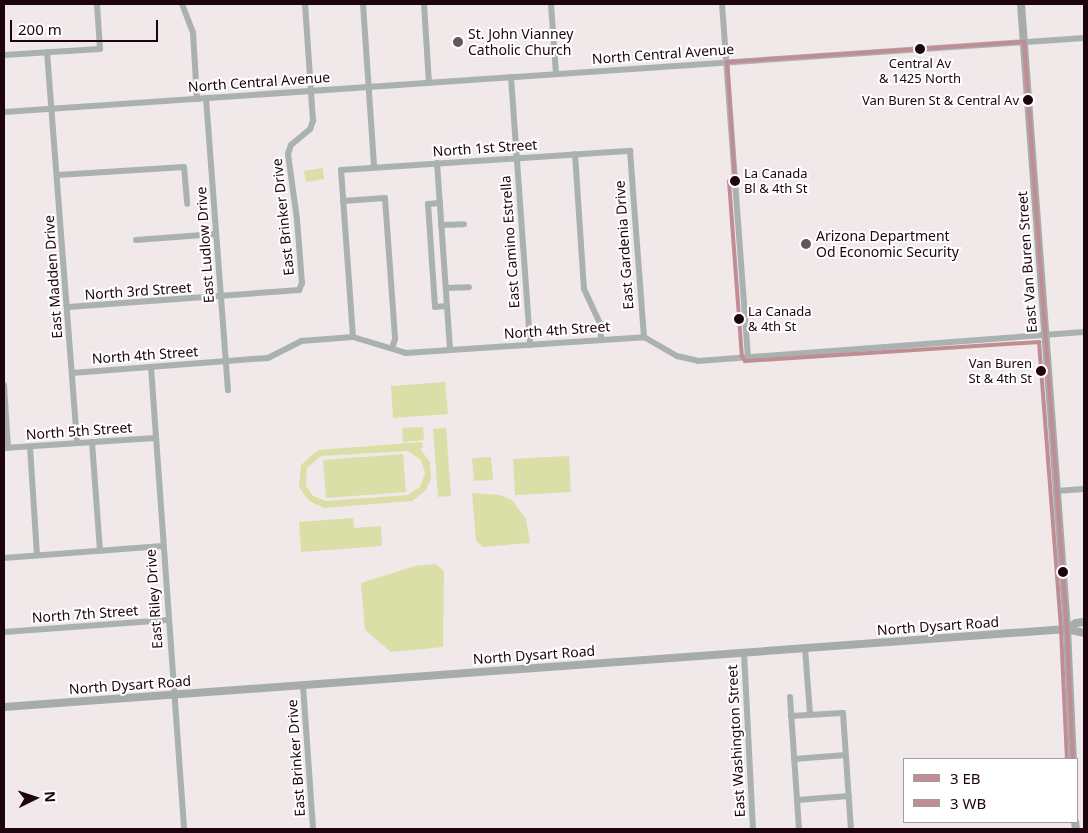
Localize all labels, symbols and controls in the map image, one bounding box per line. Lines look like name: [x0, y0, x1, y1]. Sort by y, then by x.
scale bar: [12, 10, 160, 42]
text: 200 m: [18, 19, 62, 39]
place label: St. John Vianney Catholic Church: [468, 26, 573, 58]
marker: St. John Vianney Catholic Church: [452, 36, 464, 48]
street label: North Central Avenue: [591, 41, 735, 67]
marker: Central Av & 1425 North: [915, 44, 925, 54]
place label: Central Av & 1425 North: [879, 56, 961, 87]
street label: North Central Avenue: [187, 69, 331, 95]
place label: Van Buren St & Central Av: [862, 92, 1019, 108]
marker: Van Buren St & Central Av: [1023, 95, 1033, 105]
street label: North 1st Street: [432, 136, 538, 160]
street label: East Brinker Drive: [268, 158, 298, 276]
place label: La Canada Bl & 4th St: [744, 166, 808, 197]
street label: East Camino Estrella: [497, 175, 523, 309]
marker: La Canada Bl & 4th St: [730, 176, 740, 186]
street label: East Gardenia Drive: [611, 180, 637, 310]
street label: East Ludlow Drive: [193, 186, 217, 304]
street label: East Van Buren Street: [1014, 191, 1040, 333]
street label: East Madden Drive: [40, 215, 66, 339]
place label: Arizona Department Od Economic Security: [816, 228, 959, 260]
marker: Arizona Department Od Economic Security: [800, 238, 812, 250]
street label: North 3rd Street: [84, 279, 192, 303]
place label: La Canada & 4th St: [748, 304, 812, 335]
marker: La Canada & 4th St: [734, 314, 744, 324]
street label: North 4th Street: [503, 318, 611, 342]
street label: North 4th Street: [91, 343, 199, 367]
place label: Van Buren St & 4th St: [969, 356, 1032, 387]
marker: Van Buren St & 4th St: [1036, 366, 1046, 376]
street label: North 5th Street: [25, 419, 133, 443]
street label: East Riley Drive: [142, 549, 166, 649]
unlabelled marker: [1058, 567, 1068, 577]
street label: North 7th Street: [31, 602, 139, 626]
street label: North Dysart Road: [876, 613, 1000, 639]
street label: North Dysart Road: [472, 642, 596, 668]
street label: East Washington Street: [724, 664, 748, 818]
street label: North Dysart Road: [68, 672, 192, 698]
street label: East Brinker Drive: [284, 699, 308, 817]
legend: [903, 758, 1078, 823]
text: 3 EB: [950, 768, 981, 788]
north arrow: [10, 773, 60, 823]
text: N: [41, 791, 60, 803]
text: 3 WB: [950, 793, 986, 813]

